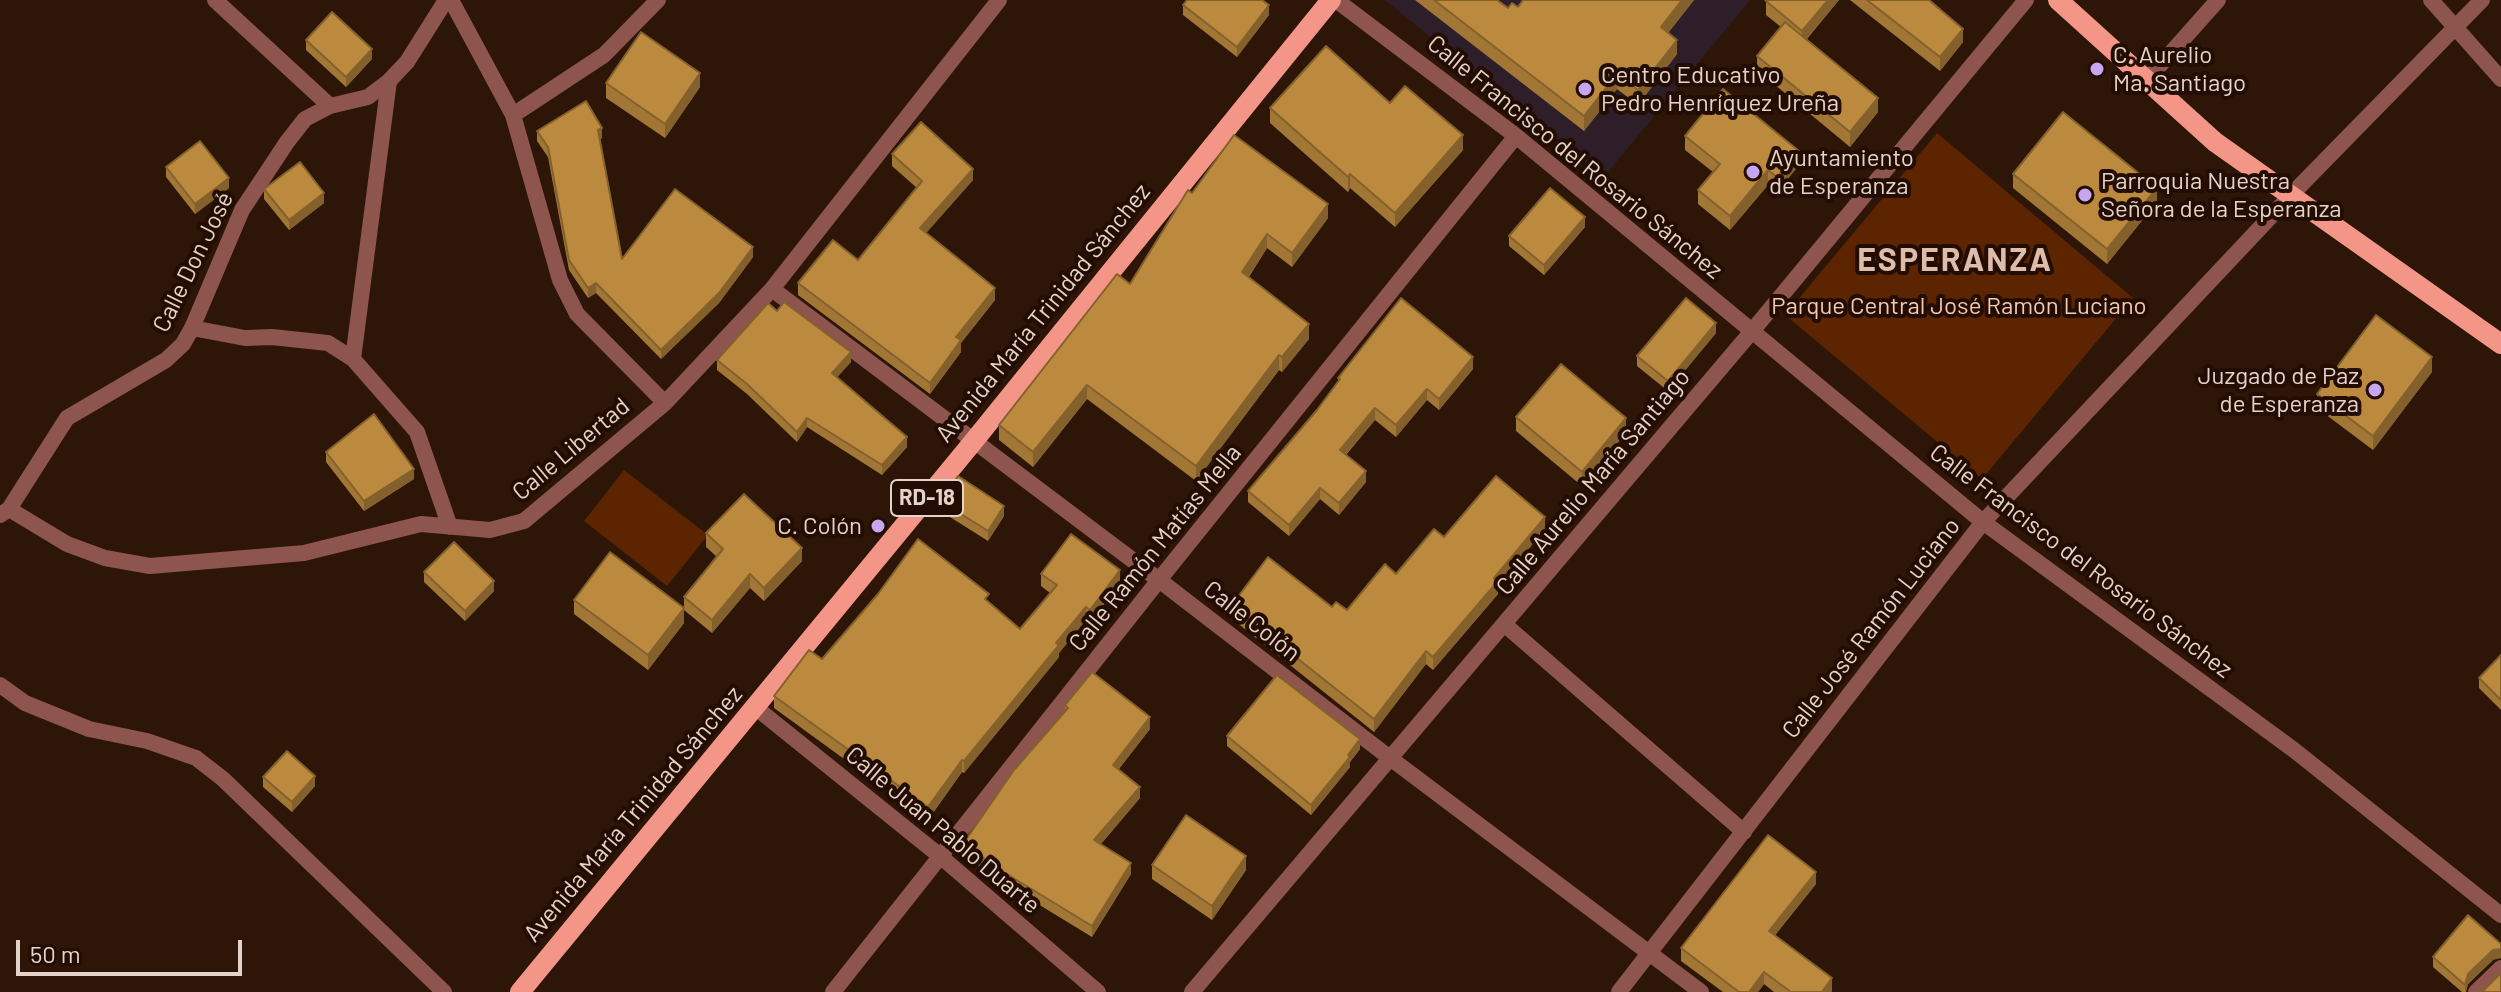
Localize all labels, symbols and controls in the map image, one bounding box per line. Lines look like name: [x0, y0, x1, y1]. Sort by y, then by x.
street label: Calle Francisco del Rosario Sánchez: [1422, 29, 1728, 285]
place label: C. Aurelio Ma. Santiago: [2113, 41, 2246, 97]
marker: C. Aurelio Ma. Santiago: [2088, 60, 2106, 78]
place label: Centro Educativo Pedro Henríquez Ureña: [1601, 61, 1839, 117]
marker: Centro Educativo Pedro Henríquez Ureña: [1576, 80, 1594, 98]
place label: Ayuntamiento de Esperanza: [1769, 144, 1914, 200]
marker: Ayuntamiento de Esperanza: [1744, 163, 1762, 181]
place label: Parroquia Nuestra Señora de la Esperanza: [2101, 167, 2342, 223]
street label: Avenida María Trinidad Sánchez: [930, 178, 1156, 448]
marker: Parroquia Nuestra Señora de la Esperanza: [2076, 186, 2094, 204]
street label: Calle Don José: [147, 187, 239, 337]
district label: ESPERANZA: [1857, 241, 2053, 279]
park label: Parque Central José Ramón Luciano: [1771, 292, 2147, 320]
place label: Juzgado de Paz de Esperanza: [2198, 362, 2359, 418]
street label: Calle Aurelio María Santiago: [1490, 363, 1696, 601]
marker: Juzgado de Paz de Esperanza: [2366, 381, 2384, 399]
street label: Calle Libertad: [507, 392, 635, 506]
street label: Calle Francisco del Rosario Sánchez: [1924, 438, 2238, 684]
street label: Calle Ramón Matías Mella: [1063, 439, 1247, 657]
road number: RD-18: [891, 480, 963, 516]
place label: C. Colón: [777, 512, 862, 540]
street label: Calle José Ramón Luciano: [1776, 512, 1966, 744]
marker: C. Colón: [869, 517, 887, 535]
street label: Calle Colón: [1198, 574, 1306, 668]
street label: Avenida María Trinidad Sánchez: [518, 680, 748, 948]
street label: Calle Juan Pablo Duarte: [840, 740, 1046, 920]
scale bar: [20, 924, 246, 974]
text: 50 m: [30, 939, 81, 968]

